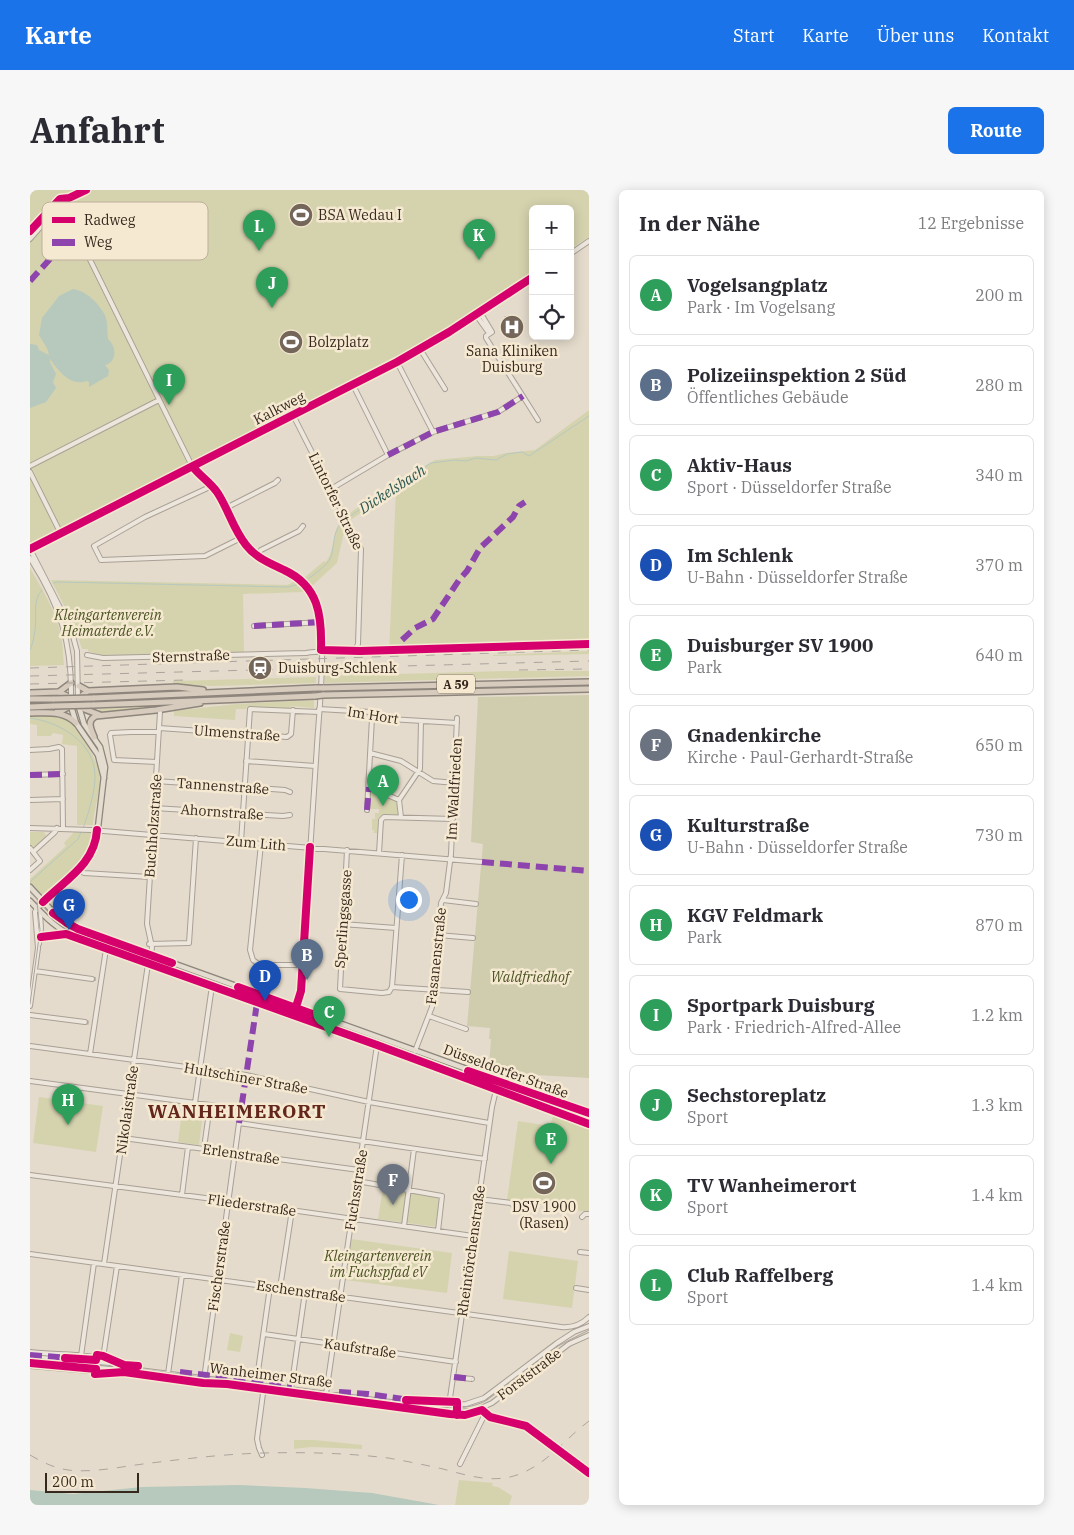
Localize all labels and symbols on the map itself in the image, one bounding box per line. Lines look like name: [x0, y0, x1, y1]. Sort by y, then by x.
legend: [42, 202, 208, 260]
sports icon: BSA Wedau I: [288, 202, 314, 228]
place label: BSA Wedau I: [318, 206, 402, 224]
pin: L: [243, 210, 275, 251]
text: Radweg: [84, 211, 136, 229]
pin: K: [463, 219, 495, 260]
text: Weg: [84, 233, 112, 251]
pin: J: [256, 267, 288, 308]
hospital icon: Sana Kliniken Duisburg: [499, 314, 525, 340]
sports icon: Bolzplatz: [278, 329, 304, 355]
place label: Bolzplatz: [308, 333, 369, 351]
place label: Sana Kliniken Duisburg: [466, 342, 558, 376]
pin: I: [153, 364, 185, 405]
street label: Kalkweg: [250, 387, 308, 429]
street label: Lintorfer Straße: [305, 449, 367, 553]
water label: Dickelsbach: [354, 460, 430, 518]
park label: Kleingartenverein Heimaterde e.V.: [53, 606, 162, 640]
street label: Sternstraße: [152, 646, 230, 666]
station icon: Duisburg-Schlenk: [247, 655, 273, 681]
place label: Duisburg-Schlenk: [278, 659, 398, 677]
road number: A 59: [437, 674, 475, 694]
street label: Im Hort: [346, 702, 400, 728]
street label: Ulmenstraße: [193, 721, 281, 745]
street label: Im Waldfrieden: [442, 737, 466, 841]
pin: A: [367, 765, 399, 806]
street label: Buchholzstraße: [140, 774, 166, 878]
street label: Tannenstraße: [176, 774, 270, 798]
street label: Ahornstraße: [180, 800, 264, 824]
street label: Zum Lith: [225, 831, 287, 855]
street label: Sperlingsgasse: [331, 869, 355, 969]
your location: [396, 887, 422, 913]
pin: G: [53, 889, 85, 930]
street label: Fasanenstraße: [422, 906, 450, 1006]
pin: B: [291, 939, 323, 980]
pin: D: [249, 960, 281, 1001]
park label: Waldfriedhof: [491, 968, 572, 986]
pin: C: [313, 996, 345, 1037]
street label: Düsseldorfer Straße: [441, 1040, 571, 1102]
street label: Hultschiner Straße: [183, 1058, 309, 1098]
street label: Nikolaistraße: [112, 1064, 142, 1156]
pin: H: [52, 1084, 84, 1125]
district label: WANHEIMERORT: [148, 1099, 326, 1123]
pin: E: [535, 1123, 567, 1164]
street label: Erlenstraße: [201, 1140, 281, 1168]
street label: Fuchsstraße: [341, 1148, 371, 1232]
pin: F: [377, 1164, 409, 1205]
sports icon: DSV 1900 (Rasen): [531, 1170, 557, 1196]
street label: Rheintörchenstraße: [453, 1184, 489, 1318]
street label: Fliederstraße: [207, 1190, 297, 1220]
place label: DSV 1900 (Rasen): [512, 1198, 576, 1232]
street label: Fischerstraße: [204, 1220, 234, 1312]
park label: Kleingartenverein im Fuchspfad eV: [323, 1247, 432, 1281]
street label: Eschenstraße: [255, 1276, 347, 1306]
street label: Kaufstraße: [323, 1334, 397, 1362]
street label: Forststraße: [493, 1344, 565, 1404]
street label: Wanheimer Straße: [208, 1359, 334, 1391]
scale bar: [45, 1470, 139, 1493]

